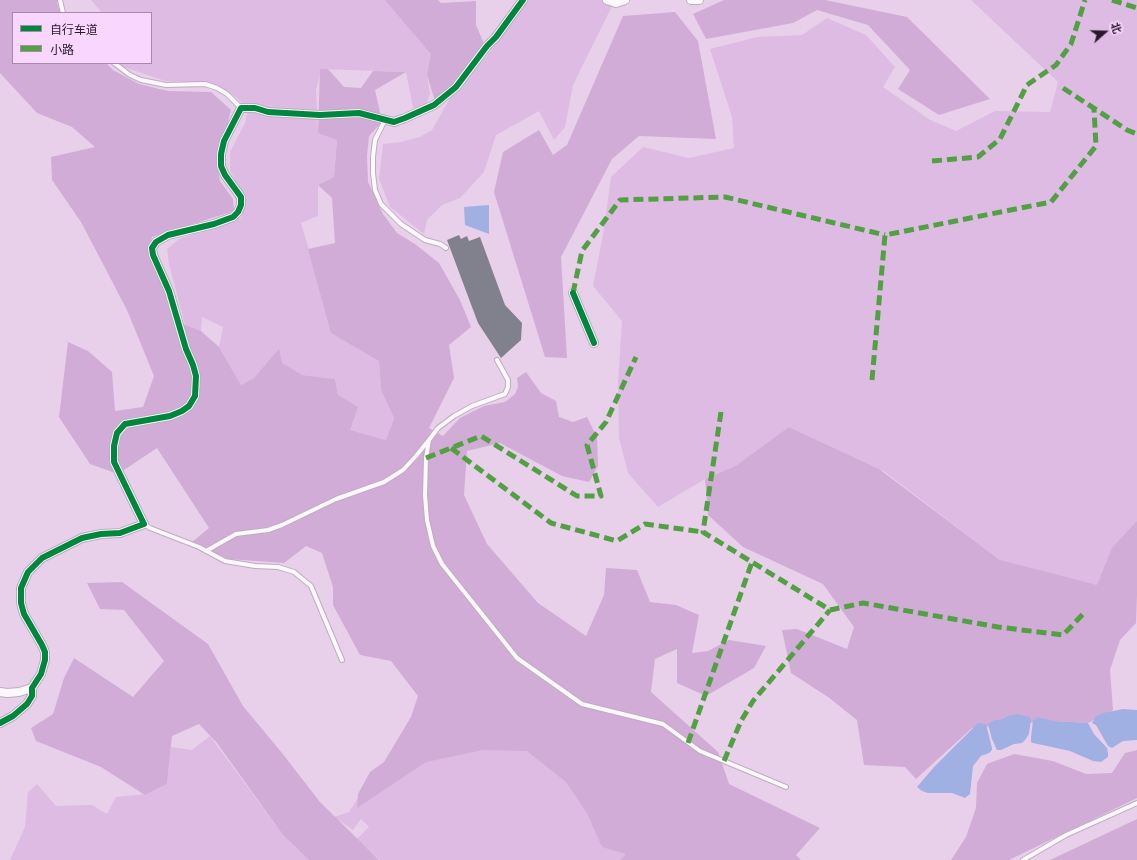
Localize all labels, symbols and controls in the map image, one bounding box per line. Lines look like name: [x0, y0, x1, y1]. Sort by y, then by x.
legend: [12, 12, 152, 64]
north arrow: [1085, 12, 1125, 52]
text: 北: [1109, 20, 1125, 35]
text: 自行车道: [50, 22, 98, 37]
text: 小路: [50, 42, 74, 57]

